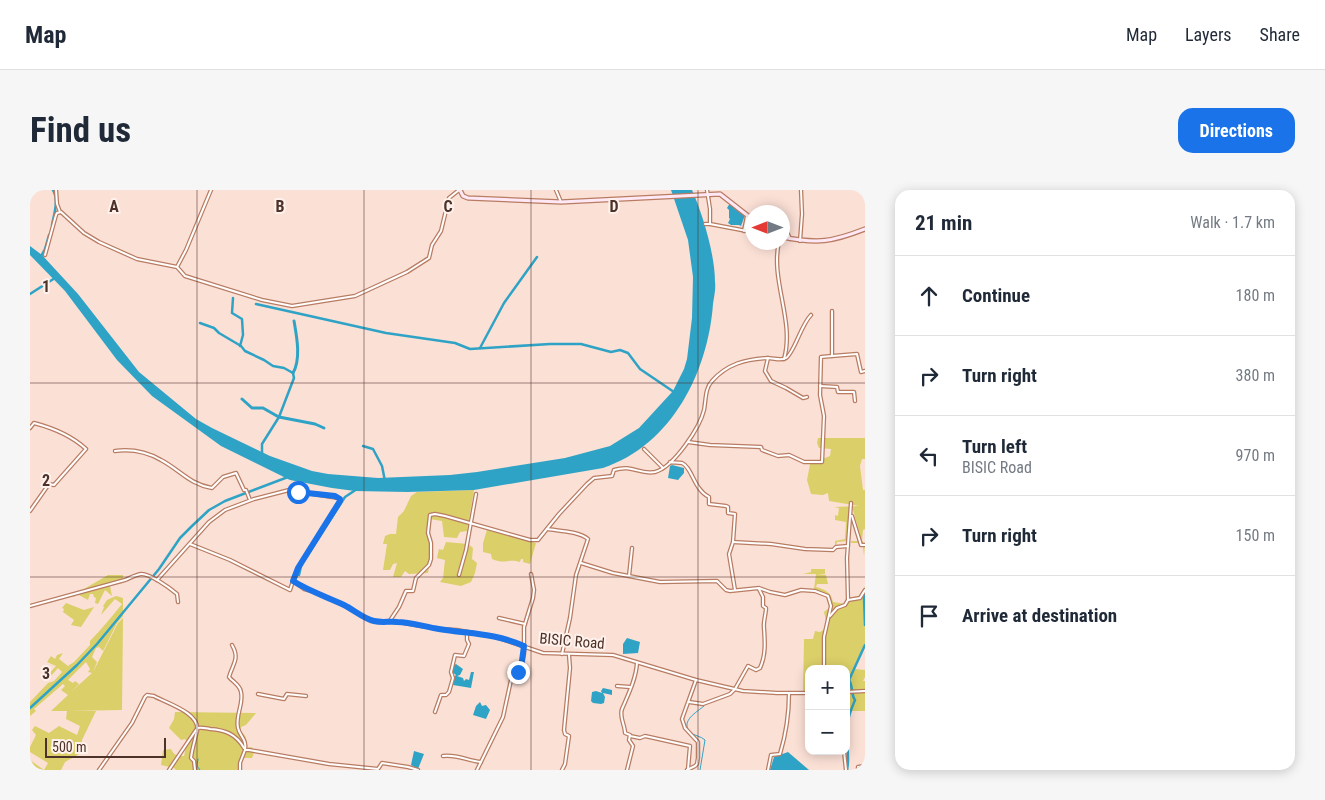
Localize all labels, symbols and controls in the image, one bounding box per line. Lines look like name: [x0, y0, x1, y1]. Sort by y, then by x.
text: Map: [25, 21, 66, 49]
text: Map: [1126, 24, 1157, 45]
text: Layers: [1185, 24, 1232, 45]
text: Share: [1260, 24, 1300, 45]
button: Directions: [1178, 108, 1295, 153]
text: Find us: [30, 110, 131, 151]
text: A: [109, 197, 119, 216]
text: B: [276, 197, 285, 216]
text: C: [443, 197, 453, 216]
text: D: [609, 197, 619, 216]
north arrow: [745, 205, 790, 250]
text: 21 min: [915, 211, 972, 235]
text: Walk · 1.7 km: [1190, 213, 1275, 232]
text: 1: [42, 277, 50, 296]
icon: ahead: [915, 282, 943, 310]
text: Continue: [962, 284, 1030, 307]
text: 180 m: [1236, 286, 1275, 305]
icon: right: [915, 362, 943, 390]
text: Turn right: [962, 364, 1037, 387]
text: 380 m: [1236, 366, 1275, 385]
text: Turn left: [962, 435, 1027, 458]
icon: left: [915, 442, 943, 470]
text: 970 m: [1236, 446, 1275, 465]
text: BISIC Road: [962, 458, 1032, 477]
text: 2: [42, 471, 50, 490]
route start: [287, 481, 310, 504]
icon: right: [915, 522, 943, 550]
text: Turn right: [962, 524, 1037, 547]
text: 150 m: [1236, 526, 1275, 545]
icon: arrive: [915, 602, 943, 630]
text: Arrive at destination: [962, 604, 1117, 627]
street label: BISIC Road: [539, 629, 605, 653]
route end: [507, 661, 530, 684]
text: 3: [42, 664, 50, 683]
map controls: [805, 665, 850, 755]
button: +: [805, 665, 850, 710]
button: −: [805, 710, 850, 755]
scale bar: [45, 735, 166, 758]
text: 500 m: [52, 739, 87, 755]

